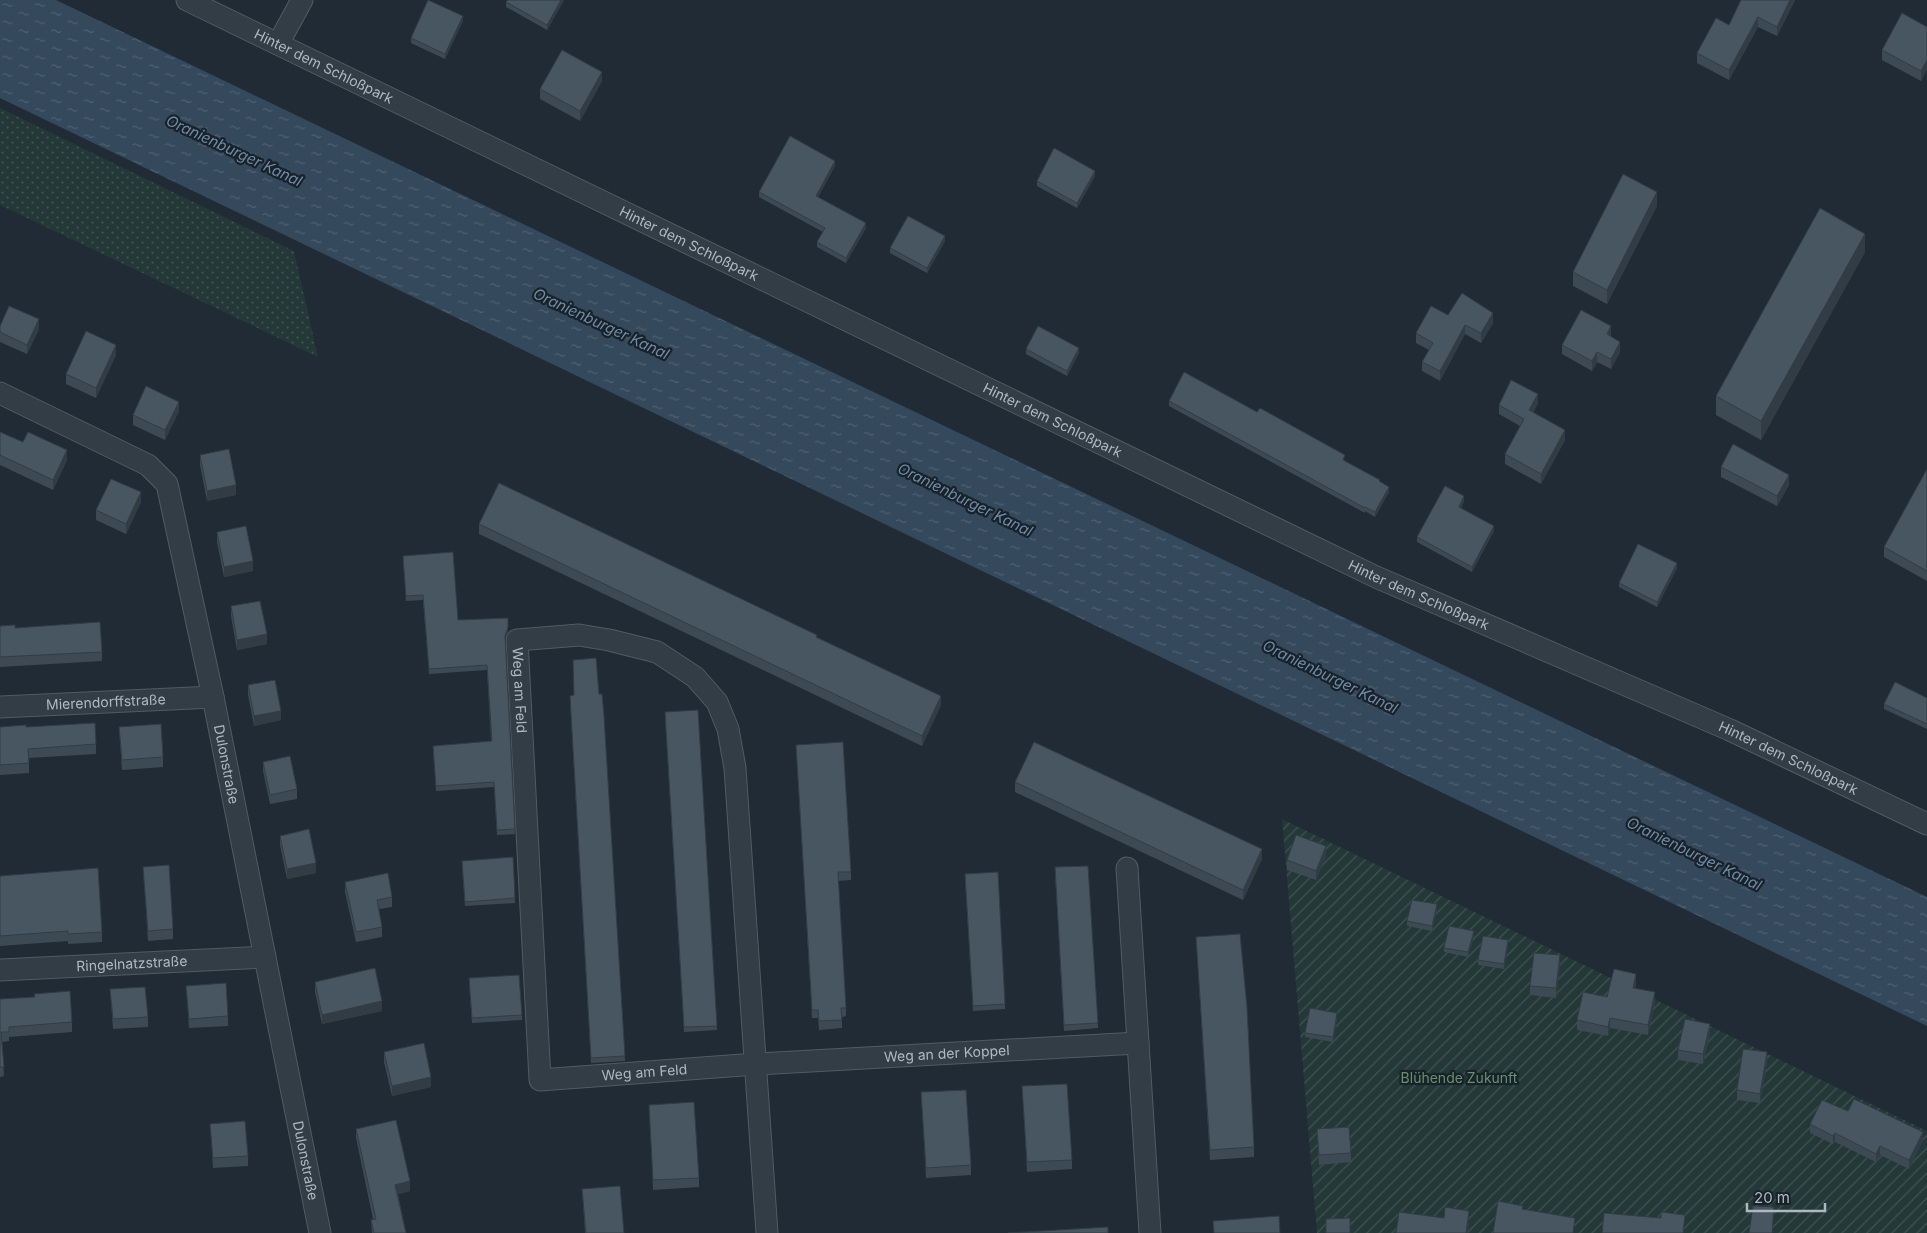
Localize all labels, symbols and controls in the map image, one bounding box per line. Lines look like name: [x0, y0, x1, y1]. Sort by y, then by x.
street label: Hinter dem Schloßpark: [252, 25, 396, 107]
water label: Oranienburger Kanal: [163, 111, 305, 191]
street label: Hinter dem Schloßpark: [617, 202, 762, 284]
water label: Oranienburger Kanal: [530, 284, 672, 364]
street label: Hinter dem Schloßpark: [980, 379, 1125, 461]
water label: Oranienburger Kanal: [895, 459, 1036, 541]
street label: Hinter dem Schloßpark: [1346, 556, 1492, 633]
water label: Oranienburger Kanal: [1260, 636, 1401, 718]
street label: Weg am Feld: [509, 647, 531, 733]
street label: Mierendorffstraße: [46, 690, 166, 713]
street label: Hinter dem Schloßpark: [1716, 717, 1861, 798]
street label: Dulonstraße: [211, 723, 243, 805]
water label: Oranienburger Kanal: [1624, 813, 1765, 895]
street label: Ringelnatzstraße: [76, 952, 188, 974]
street label: Weg an der Koppel: [883, 1041, 1010, 1065]
street label: Weg am Feld: [601, 1060, 688, 1083]
park label: Blühende Zukunft: [1401, 1069, 1518, 1086]
street label: Dulonstraße: [290, 1119, 322, 1201]
scale bar: [1747, 1180, 1824, 1212]
text: 20 m: [1754, 1188, 1790, 1207]

